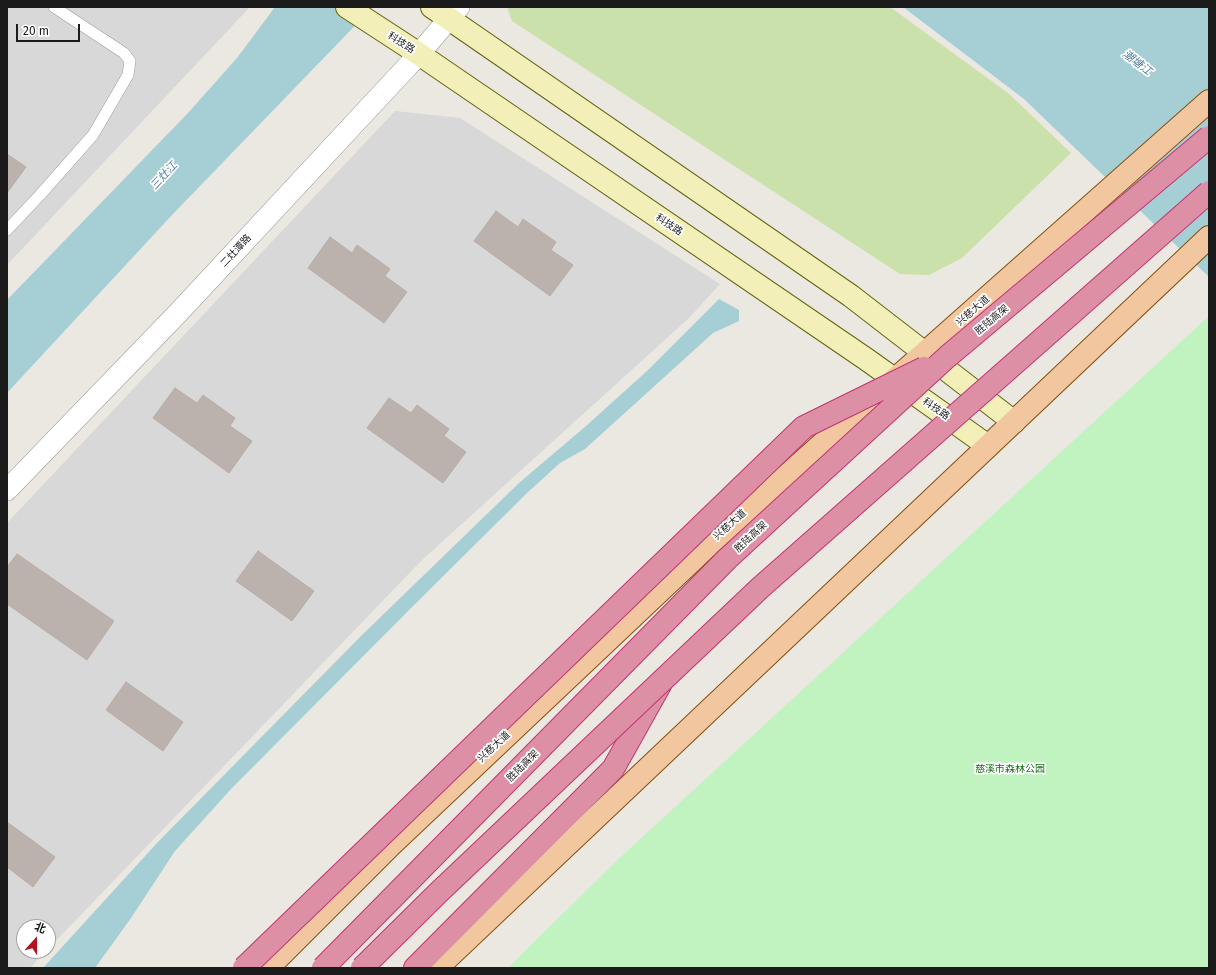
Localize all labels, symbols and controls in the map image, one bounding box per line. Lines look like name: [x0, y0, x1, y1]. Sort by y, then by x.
scale bar: [18, 16, 82, 42]
text: 20 m: [23, 24, 49, 38]
street label: 科技路: [385, 30, 417, 56]
water label: 潮塘江: [1120, 48, 1154, 78]
water label: 三灶江: [148, 159, 180, 193]
street label: 科技路: [653, 212, 685, 238]
street label: 二灶潭路: [218, 232, 254, 270]
street label: 兴慈大道: [954, 293, 992, 329]
street label: 胜陆高架: [973, 303, 1011, 337]
street label: 科技路: [920, 395, 952, 423]
street label: 兴慈大道: [711, 507, 749, 543]
street label: 胜陆高架: [732, 519, 770, 555]
street label: 兴慈大道: [475, 729, 513, 765]
street label: 胜陆高架: [505, 748, 541, 784]
park label: 慈溪市森林公园: [975, 763, 1045, 775]
north arrow: [16, 919, 56, 959]
text: 北: [33, 920, 48, 936]

